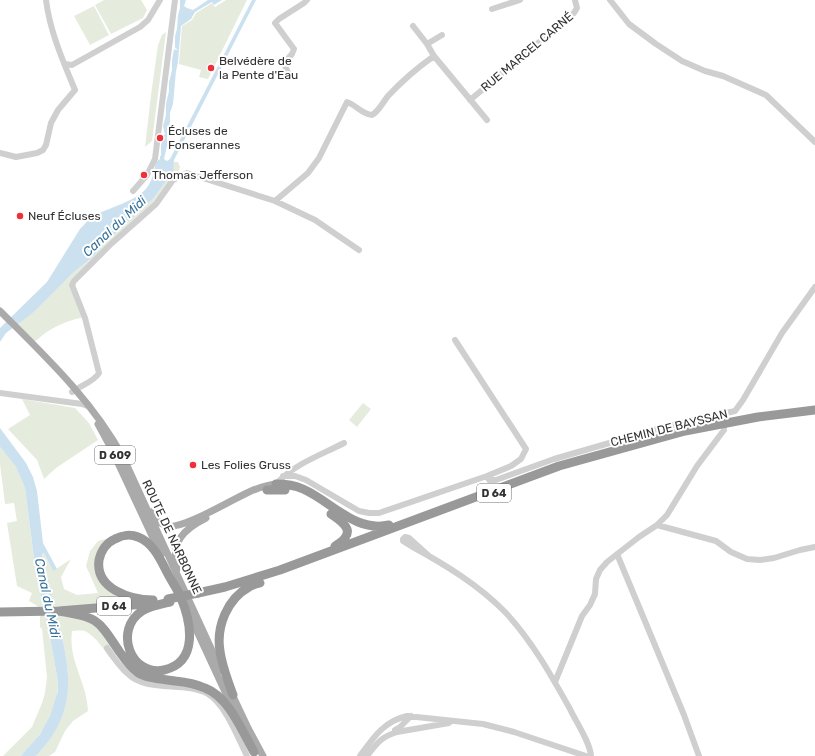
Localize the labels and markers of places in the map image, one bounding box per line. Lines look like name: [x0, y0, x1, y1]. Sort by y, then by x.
place label: Belvédère de la Pente d'Eau: [219, 54, 298, 82]
marker: Belvédère de la Pente d'Eau: [206, 63, 216, 73]
place label: Écluses de Fonserannes: [168, 124, 240, 152]
marker: Écluses de Fonserannes: [155, 133, 165, 143]
place label: Thomas Jefferson: [152, 168, 253, 182]
marker: Thomas Jefferson: [139, 170, 149, 180]
place label: Neuf Écluses: [28, 209, 101, 223]
marker: Neuf Écluses: [15, 211, 25, 221]
place label: Les Folies Gruss: [201, 458, 291, 472]
marker: Les Folies Gruss: [188, 460, 198, 470]

